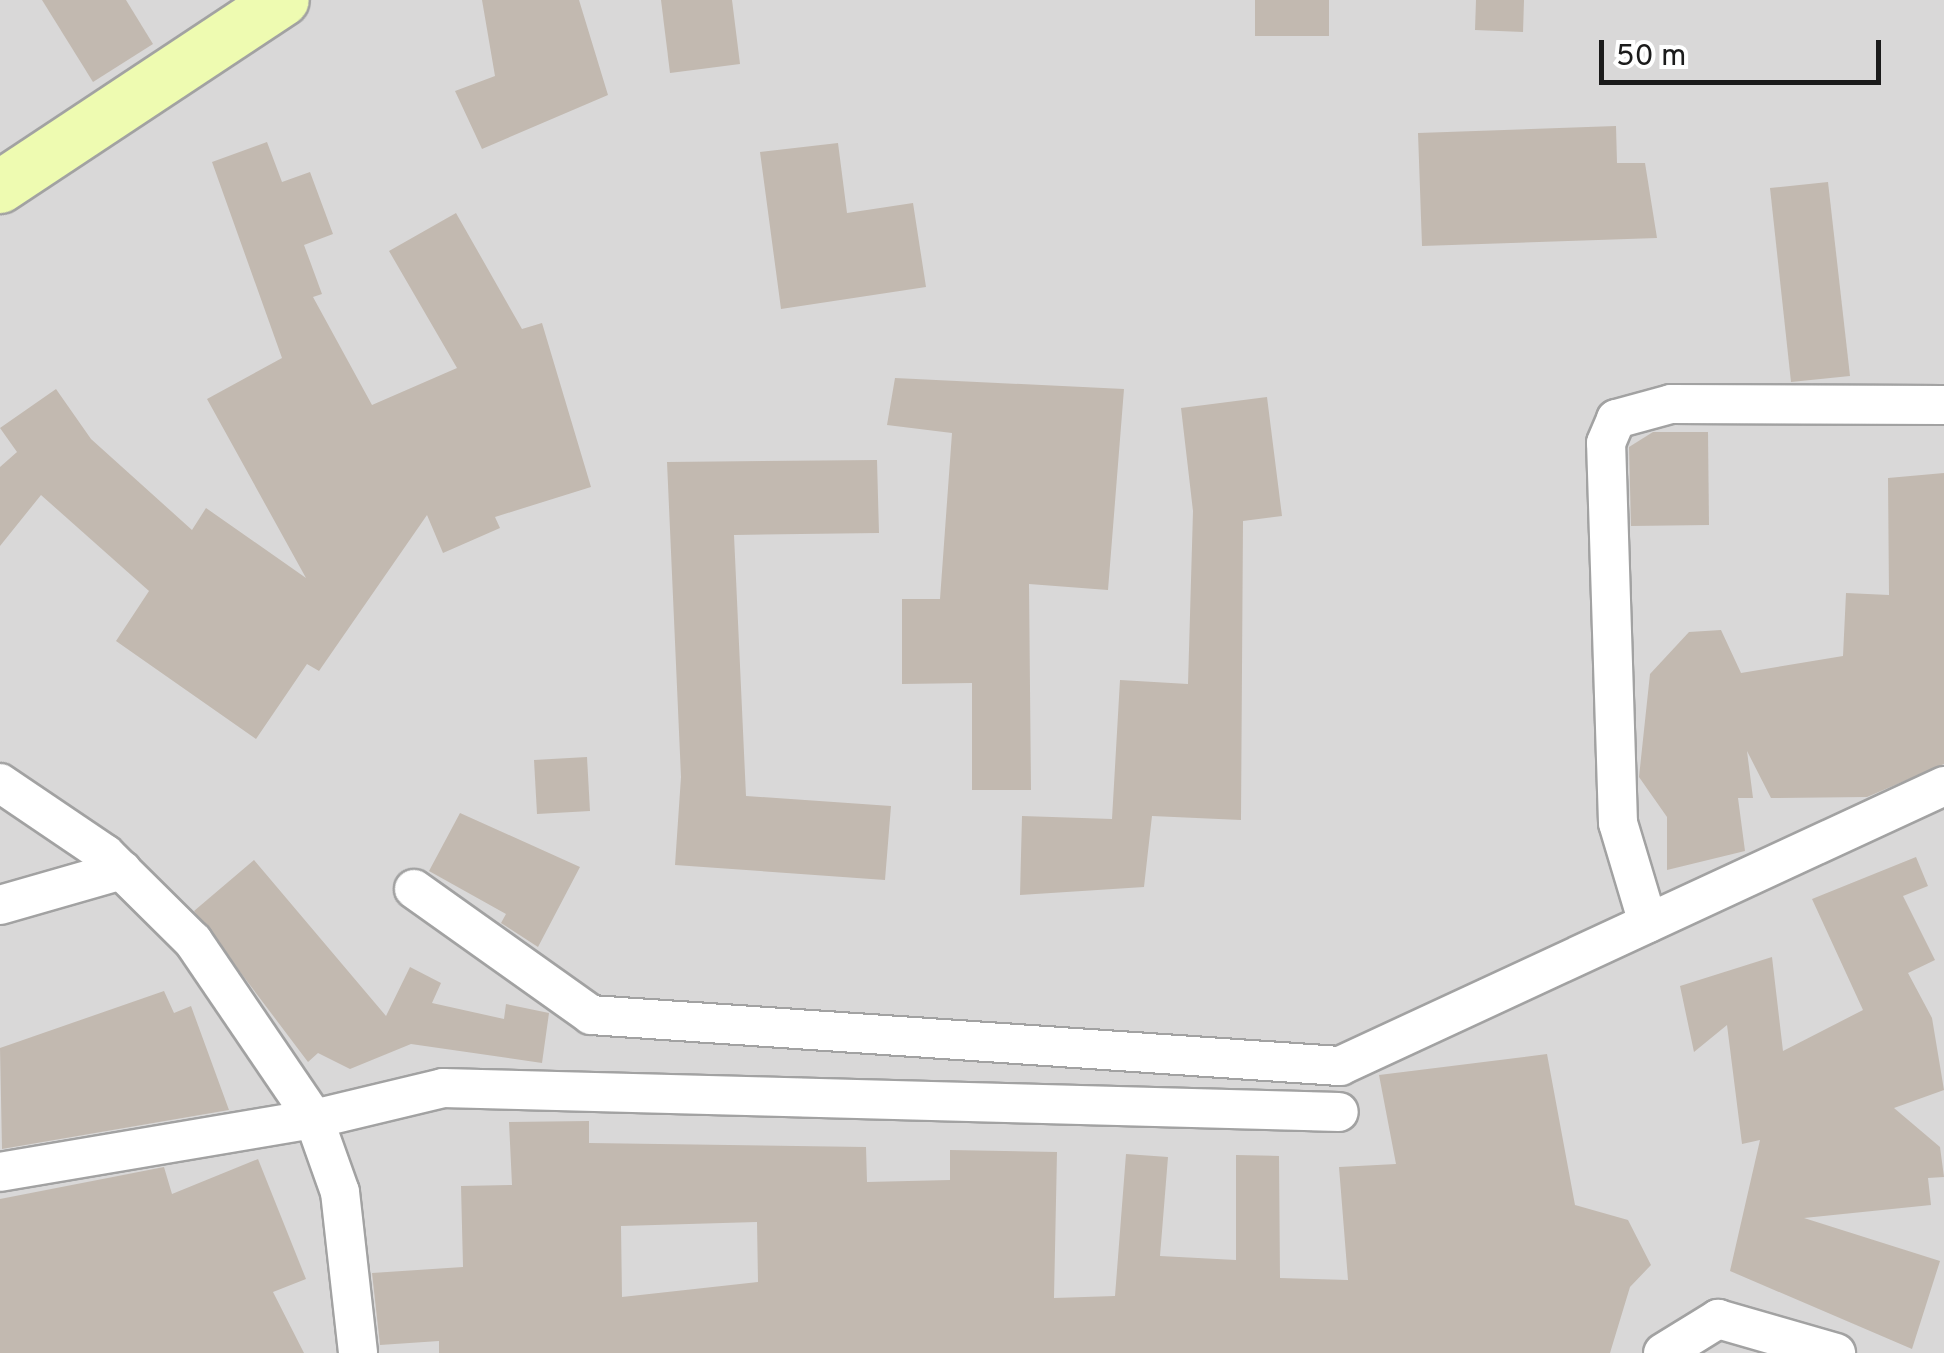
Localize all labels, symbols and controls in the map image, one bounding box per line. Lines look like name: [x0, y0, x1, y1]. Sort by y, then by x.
scale bar: [1604, 20, 1886, 82]
text: 50 m: [1616, 39, 1686, 76]

